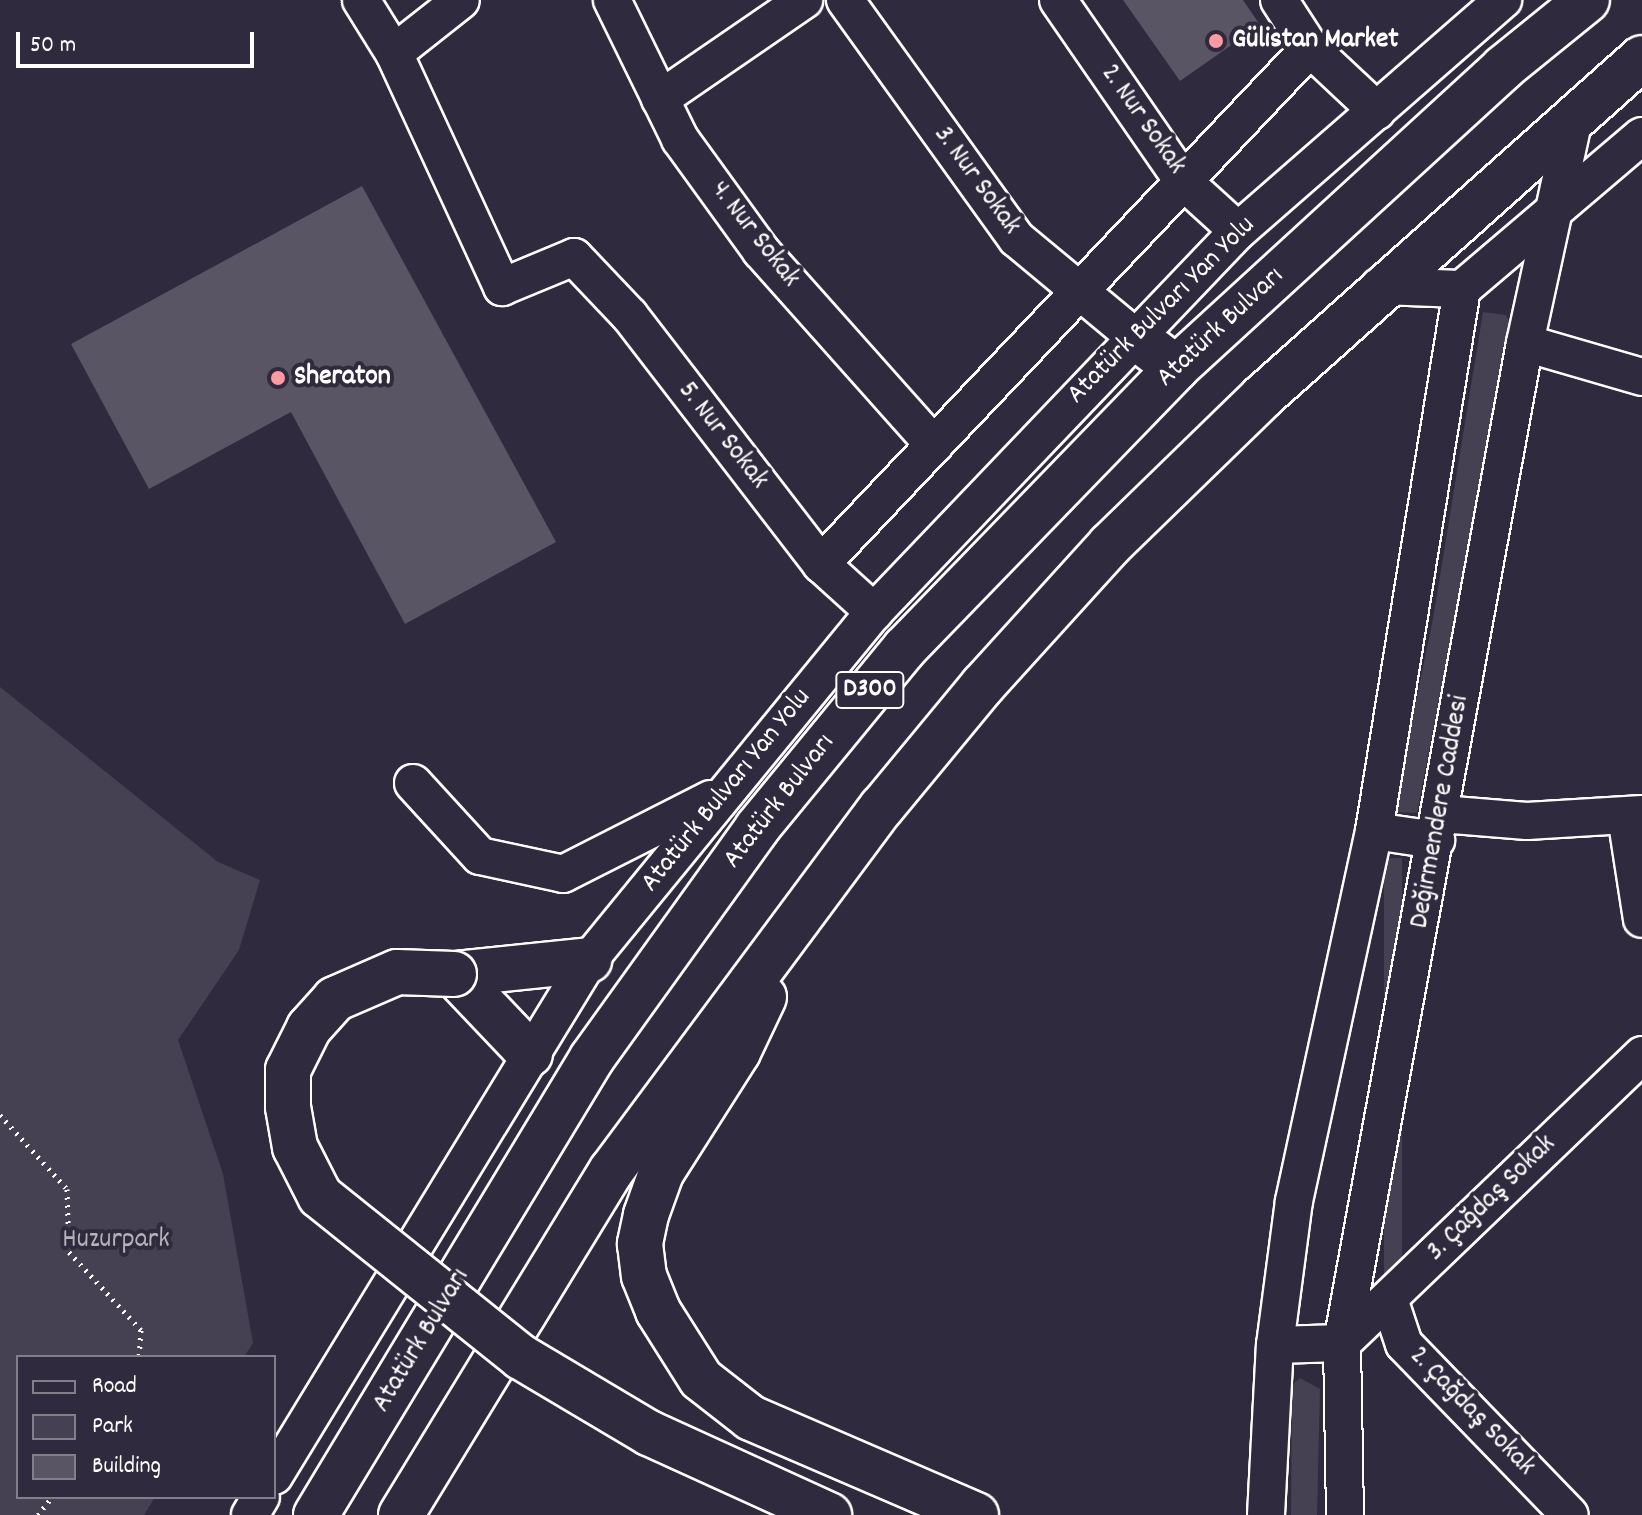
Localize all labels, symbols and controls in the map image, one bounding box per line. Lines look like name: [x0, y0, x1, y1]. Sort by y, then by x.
scale bar: [20, 16, 258, 66]
place label: Gülistan Market: [1232, 24, 1399, 58]
text: 50 m: [30, 29, 76, 63]
marker: Gülistan Market: [1207, 32, 1225, 50]
street label: 2. Nur Sokak: [1092, 58, 1192, 182]
street label: 3. Nur Sokak: [925, 120, 1027, 242]
street label: 4. Nur Sokak: [702, 175, 806, 295]
street label: Atatürk Bulvarı Yan Yolu: [1061, 210, 1263, 412]
street label: Atatürk Bulvarı: [1150, 261, 1292, 395]
place label: Sheraton: [294, 361, 391, 395]
marker: Sheraton: [269, 369, 287, 387]
street label: 5. Nur Sokak: [669, 375, 775, 497]
road number: D300: [834, 668, 906, 712]
street label: Atatürk Bulvarı Yan Yolu: [635, 682, 819, 900]
street label: Değirmendere Caddesi: [1404, 693, 1478, 931]
street label: Atatürk Bulvarı: [717, 728, 843, 876]
street label: 3. Çağdaş Sokak: [1420, 1129, 1564, 1269]
park label: Huzurpark: [62, 1224, 170, 1258]
street label: Atatürk Bulvarı: [366, 1263, 478, 1419]
street label: 2. Çağdaş Sokak: [1401, 1340, 1541, 1484]
legend: [16, 1355, 276, 1499]
text: Road: [92, 1370, 137, 1404]
text: Park: [92, 1410, 133, 1444]
text: Building: [92, 1450, 161, 1484]

